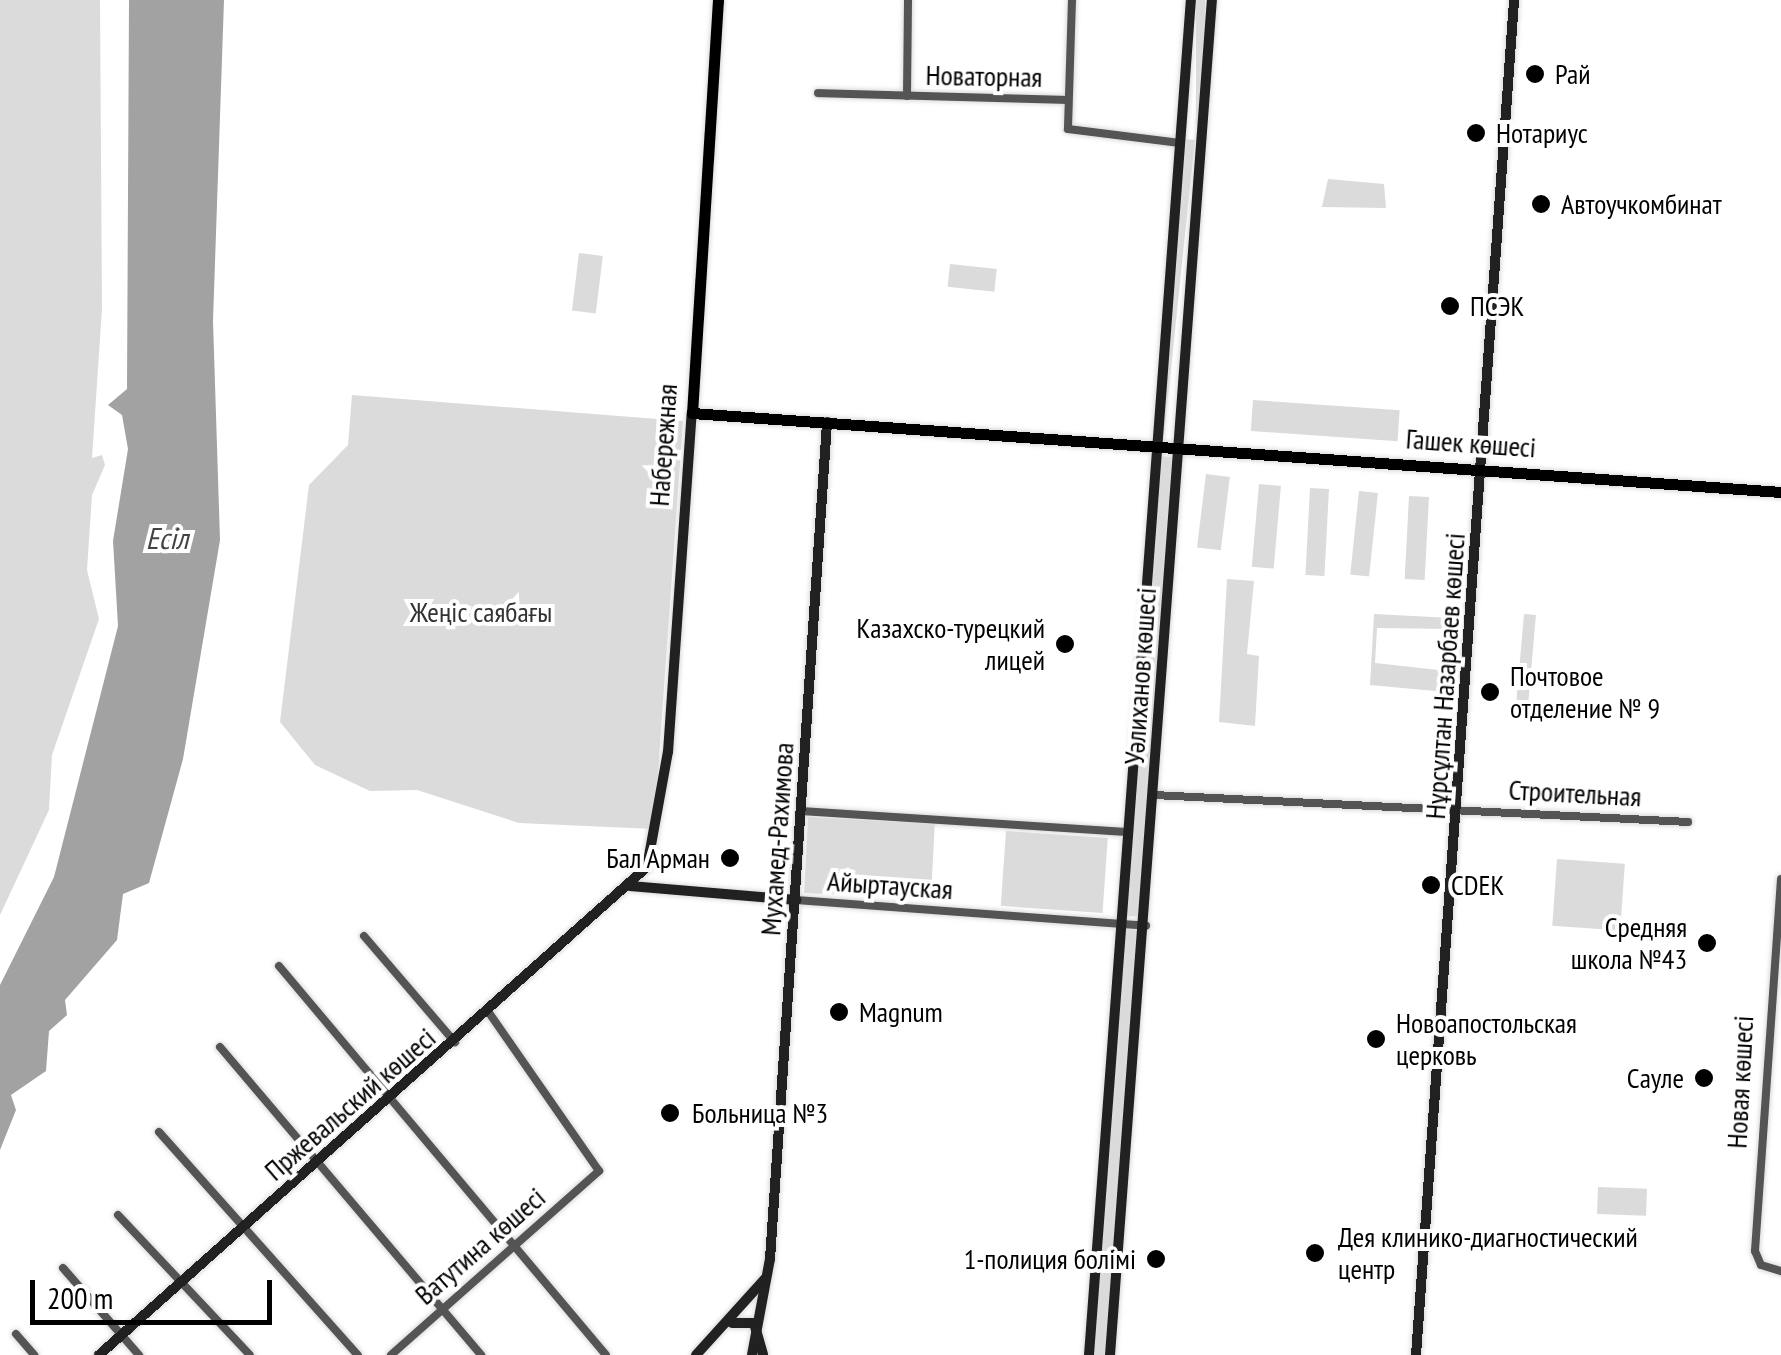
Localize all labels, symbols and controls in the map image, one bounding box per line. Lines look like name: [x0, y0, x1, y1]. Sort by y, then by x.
place label: Рай: [1555, 57, 1590, 91]
street label: Новаторная: [925, 58, 1043, 94]
marker: Рай: [1524, 63, 1546, 85]
place label: Нотариус: [1496, 116, 1588, 150]
marker: Нотариус: [1465, 122, 1487, 144]
place label: Автоучкомбинат: [1561, 187, 1722, 221]
marker: Автоучкомбинат: [1530, 193, 1552, 215]
place label: ПСЭК: [1470, 289, 1524, 323]
marker: ПСЭК: [1439, 295, 1461, 317]
street label: Набережная: [642, 383, 684, 507]
street label: Гашек көшесі: [1405, 422, 1537, 464]
water label: Есіл: [146, 520, 188, 556]
street label: Нұрсұлтан Назарбаев көшесі: [1418, 532, 1472, 820]
street label: Уәлиханов көшесі: [1117, 586, 1163, 766]
park label: Жеңіс саябағы: [410, 595, 552, 629]
place label: Казахско-турецкий лицей: [856, 611, 1045, 677]
marker: Казахско-турецкий лицей: [1054, 633, 1076, 655]
place label: Почтовое отделение № 9: [1510, 659, 1660, 725]
marker: Почтовое отделение № 9: [1479, 681, 1501, 703]
street label: Мухамед-Рахимова: [753, 741, 801, 937]
street label: Строительная: [1508, 773, 1642, 813]
place label: Бал Арман: [606, 841, 710, 875]
marker: Бал Арман: [719, 847, 741, 869]
street label: Айыртауская: [826, 864, 954, 906]
place label: CDEK: [1451, 868, 1504, 902]
marker: CDEK: [1420, 874, 1442, 896]
place label: Средняя школа №43: [1571, 910, 1687, 976]
marker: Средняя школа №43: [1696, 932, 1718, 954]
place label: Magnum: [859, 995, 943, 1029]
marker: Magnum: [828, 1001, 850, 1023]
place label: Новоапостольская церковь: [1396, 1006, 1577, 1072]
street label: Новая көшесі: [1720, 1015, 1760, 1149]
street label: Пржевальский көшесі: [258, 1021, 442, 1187]
marker: Новоапостольская церковь: [1365, 1028, 1387, 1050]
place label: Сауле: [1627, 1061, 1684, 1095]
marker: Сауле: [1693, 1067, 1715, 1089]
place label: Больница №3: [692, 1096, 828, 1130]
marker: Больница №3: [657, 1100, 683, 1126]
street label: Ватутина көшесі: [408, 1180, 552, 1312]
place label: Дея клинико-диагностический центр: [1338, 1220, 1638, 1286]
marker: Дея клинико-диагностический центр: [1302, 1240, 1328, 1266]
place label: 1-полиция болiмi: [964, 1242, 1136, 1276]
marker: 1-полиция болiмi: [1145, 1248, 1167, 1270]
scale bar: [35, 1260, 278, 1322]
text: 200 m: [47, 1278, 113, 1317]

